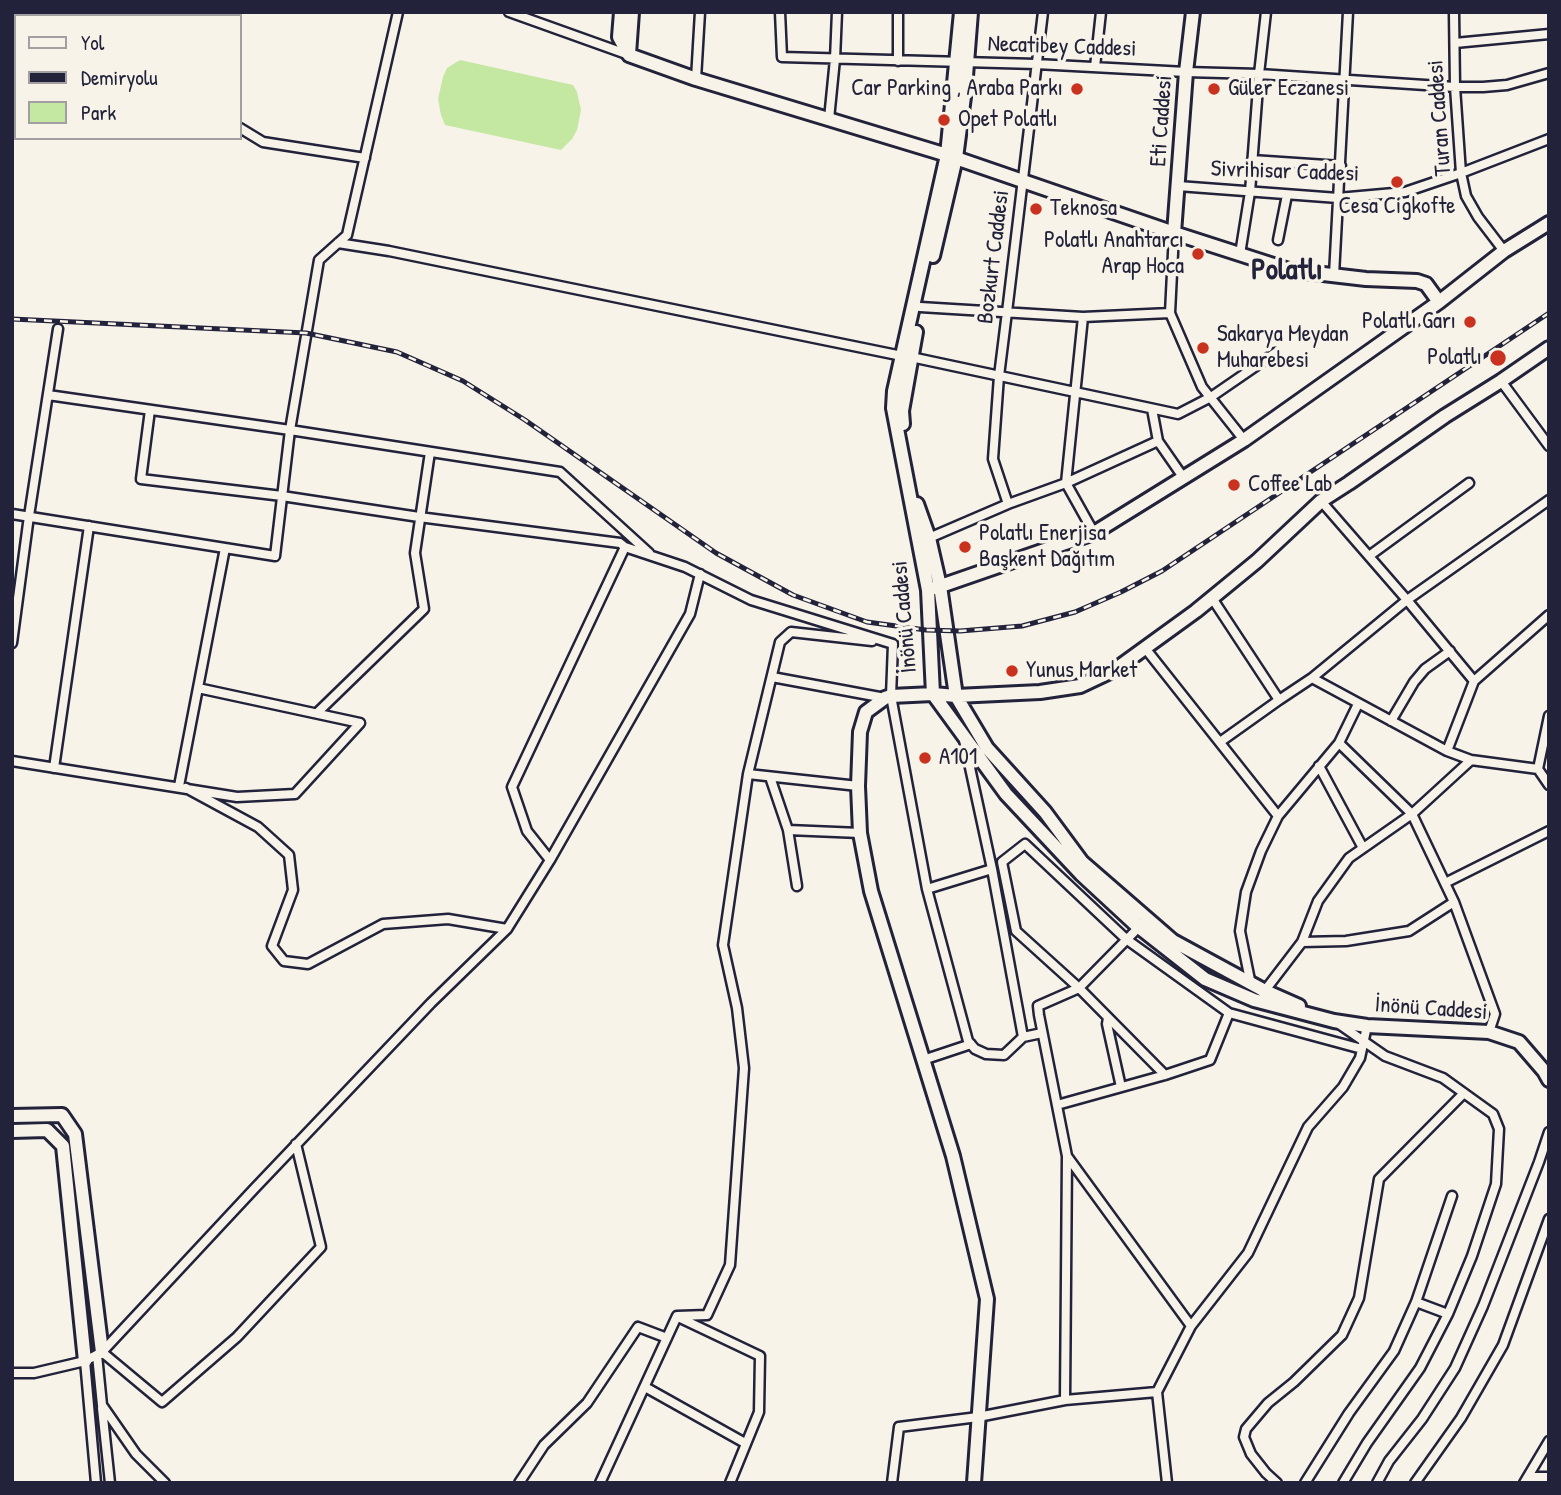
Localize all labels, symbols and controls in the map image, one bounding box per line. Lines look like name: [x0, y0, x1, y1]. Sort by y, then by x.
legend: [14, 14, 242, 140]
text: Yol: [81, 28, 104, 57]
street label: Necatibey Caddesi: [987, 31, 1137, 63]
street label: Turan Caddesi: [1422, 59, 1458, 177]
text: Demiryolu: [81, 63, 158, 92]
place label: Car Parking , Araba Parkı: [851, 75, 1063, 103]
street label: Eti Caddesi: [1145, 75, 1179, 167]
place label: Güler Eczanesi: [1228, 75, 1349, 103]
marker: Car Parking , Araba Parkı: [1069, 81, 1085, 97]
marker: Güler Eczanesi: [1206, 81, 1222, 97]
text: Park: [81, 98, 116, 127]
place label: Opet Polatlı: [958, 106, 1058, 134]
marker: Opet Polatlı: [936, 112, 952, 128]
street label: Sivrihisar Caddesi: [1210, 156, 1360, 188]
marker: Cesa Cigkofte: [1389, 174, 1405, 190]
street label: Bozkurt Caddesi: [972, 189, 1016, 325]
place label: Cesa Cigkofte: [1338, 193, 1456, 221]
place label: Teknosa: [1050, 195, 1117, 223]
marker: Teknosa: [1028, 201, 1044, 217]
place label: Polatlı Anahtarcı Arap Hoca: [1044, 227, 1184, 281]
marker: Polatlı Anahtarcı Arap Hoca: [1190, 246, 1206, 262]
district label: Polatlı: [1251, 253, 1323, 289]
place label: Polatlı Garı: [1362, 308, 1456, 336]
marker: Polatlı Garı: [1462, 314, 1478, 330]
place label: Sakarya Meydan Muharebesi: [1217, 321, 1349, 375]
marker: Sakarya Meydan Muharebesi: [1195, 340, 1211, 356]
place label: Polatlı: [1427, 344, 1482, 372]
marker: Polatlı: [1488, 348, 1508, 368]
place label: Coffee Lab: [1248, 471, 1333, 499]
marker: Coffee Lab: [1226, 477, 1242, 493]
place label: Polatlı Enerjisa Başkent Dağıtım: [979, 520, 1115, 574]
marker: Polatlı Enerjisa Başkent Dağıtım: [957, 539, 973, 555]
street label: İnönü Caddesi: [886, 560, 924, 674]
place label: Yunus Market: [1026, 657, 1137, 685]
marker: Yunus Market: [1004, 663, 1020, 679]
place label: A101: [939, 744, 977, 772]
marker: A101: [917, 750, 933, 766]
street label: İnönü Caddesi: [1374, 991, 1488, 1027]

